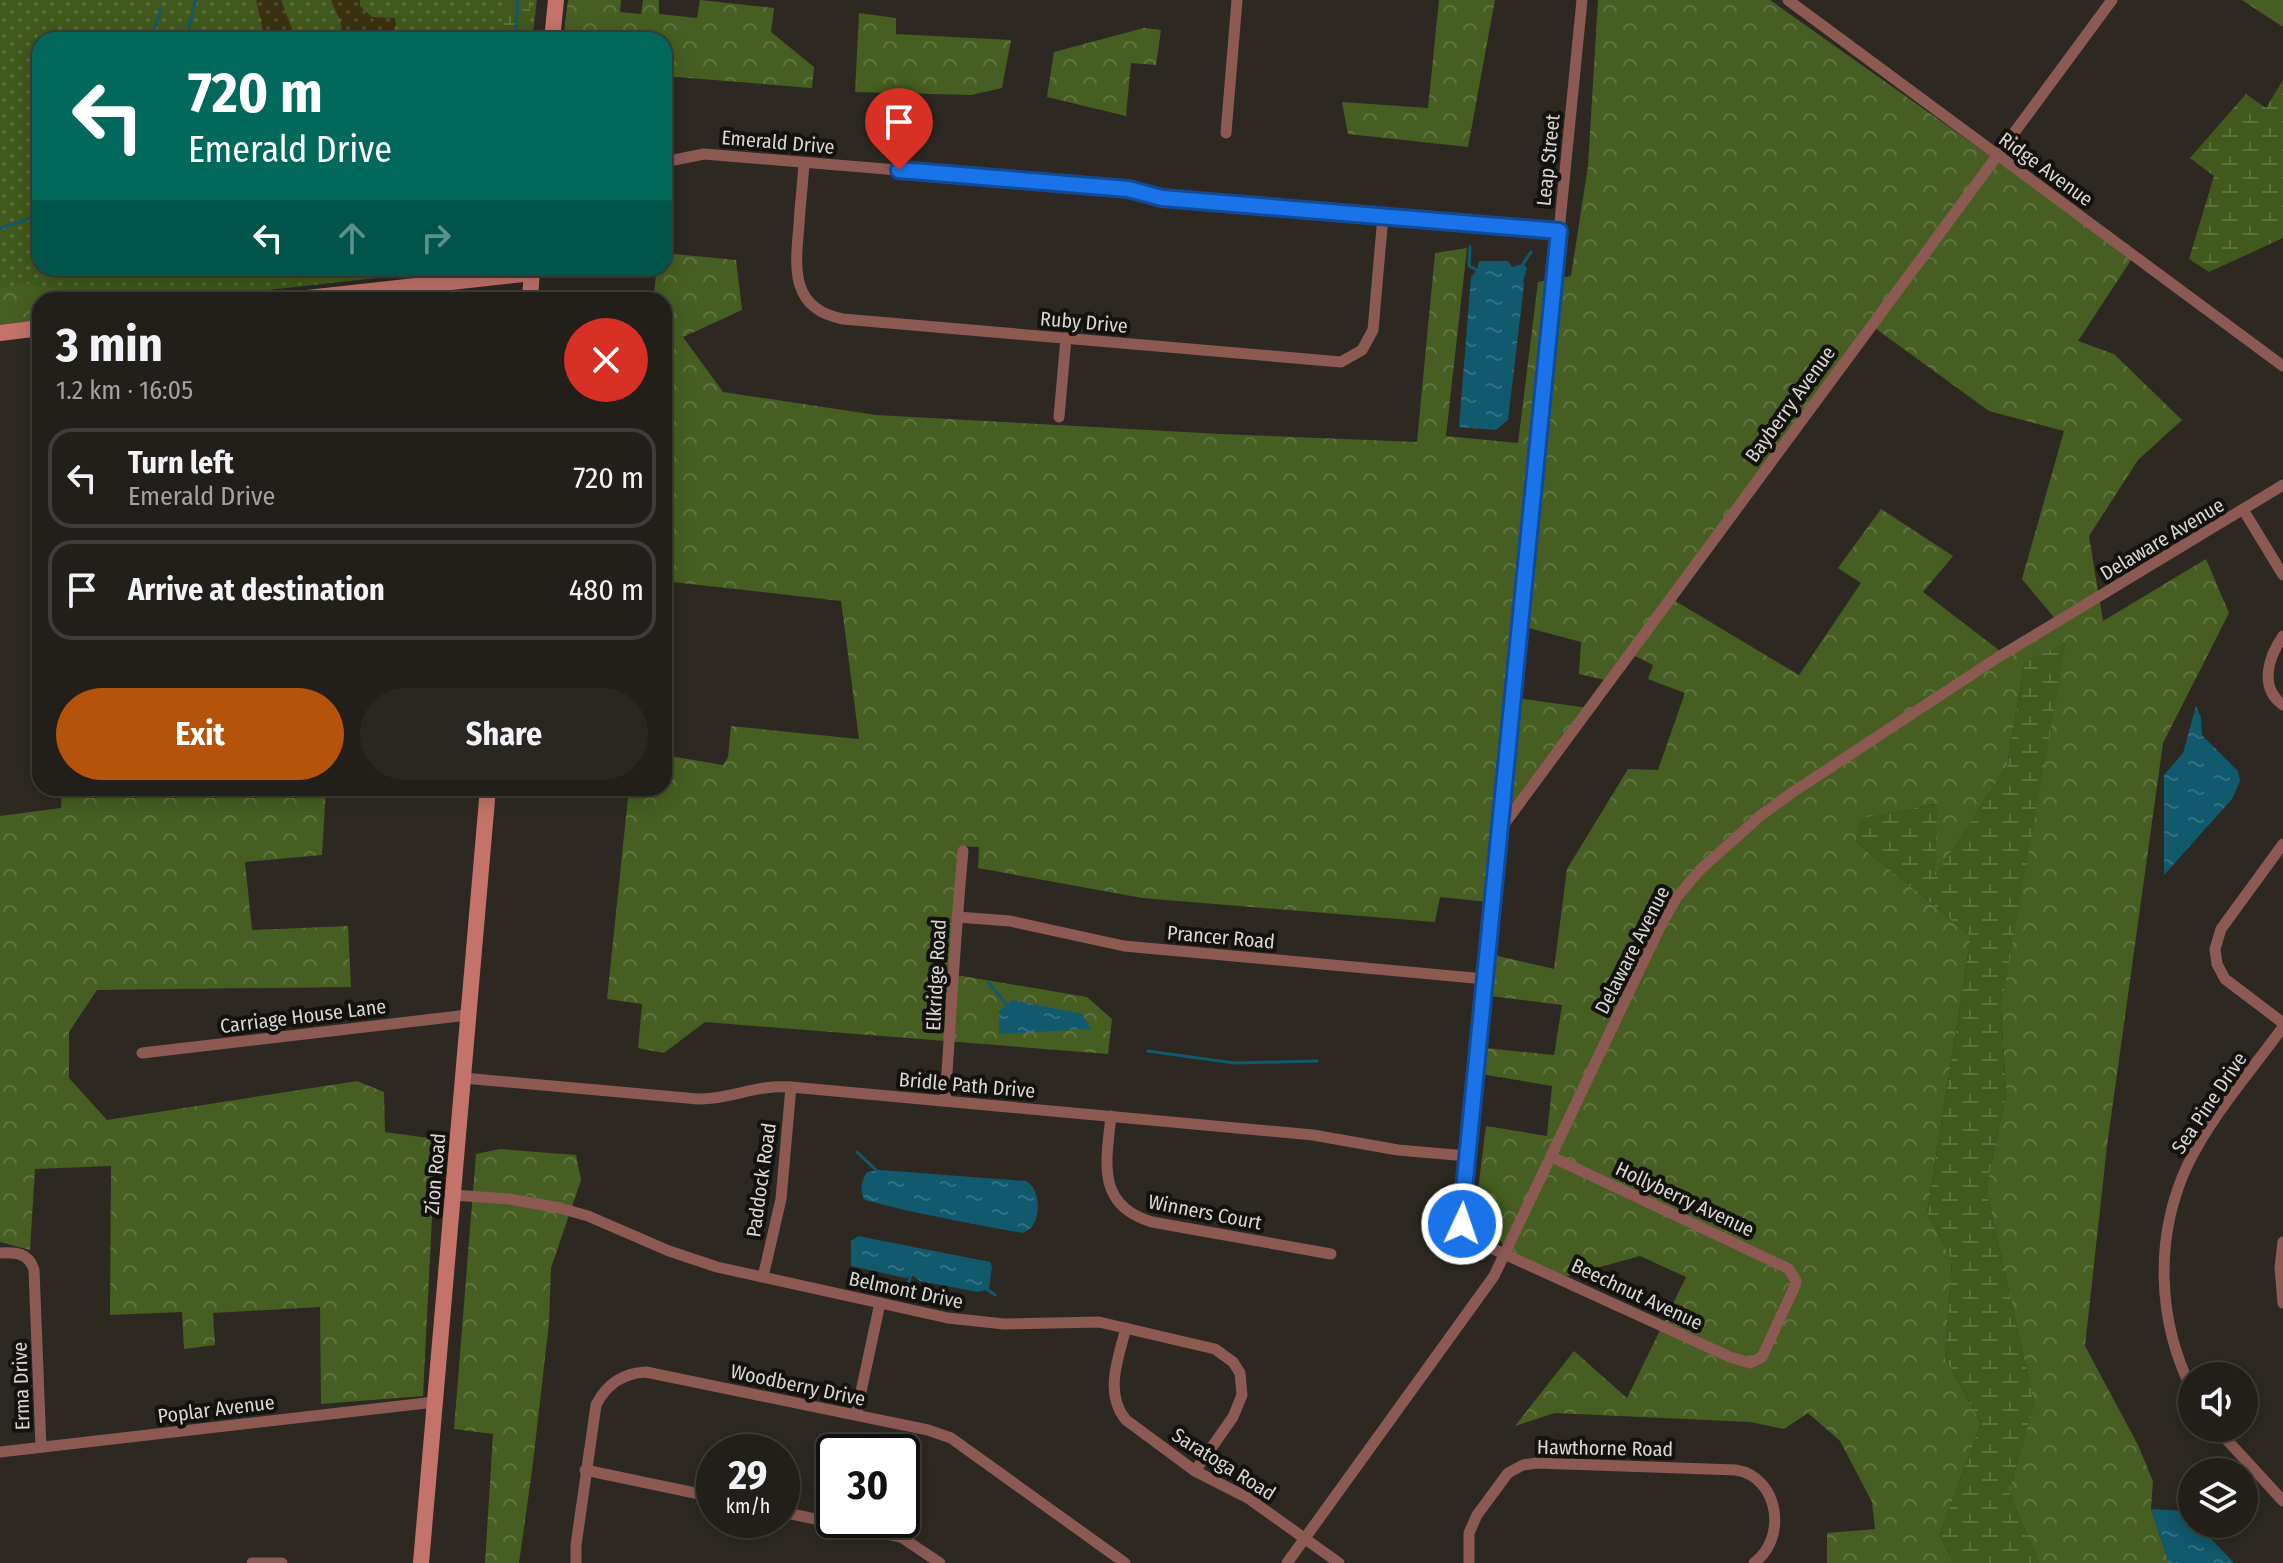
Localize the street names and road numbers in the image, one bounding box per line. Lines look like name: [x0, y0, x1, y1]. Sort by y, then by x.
street label: Leap Street: [1531, 112, 1565, 207]
street label: Emerald Drive: [720, 125, 836, 159]
street label: Ridge Avenue: [1994, 127, 2098, 211]
street label: Ruby Drive: [1039, 306, 1129, 338]
street label: Bayberry Avenue: [1740, 341, 1840, 467]
street label: Delaware Avenue: [2096, 493, 2228, 585]
street label: Delaware Avenue: [1590, 882, 1674, 1018]
street label: Elkridge Road: [921, 919, 951, 1031]
street label: Prancer Road: [1166, 920, 1276, 954]
street label: Carriage House Lane: [219, 994, 387, 1038]
street label: Sea Pine Drive: [2166, 1048, 2252, 1158]
street label: Bridle Path Drive: [898, 1067, 1036, 1103]
street label: Paddock Road: [741, 1121, 781, 1239]
street label: Zion Road: [419, 1132, 451, 1216]
street label: Hollyberry Avenue: [1612, 1156, 1758, 1242]
street label: Winners Court: [1146, 1189, 1264, 1235]
street label: Beechnut Avenue: [1568, 1253, 1706, 1335]
street label: Belmont Drive: [847, 1266, 965, 1314]
street label: Erma Drive: [7, 1341, 35, 1431]
street label: Woodberry Drive: [729, 1359, 867, 1411]
street label: Poplar Avenue: [156, 1390, 276, 1428]
street label: Saratoga Road: [1168, 1423, 1280, 1505]
street label: Hawthorne Road: [1537, 1435, 1673, 1461]

